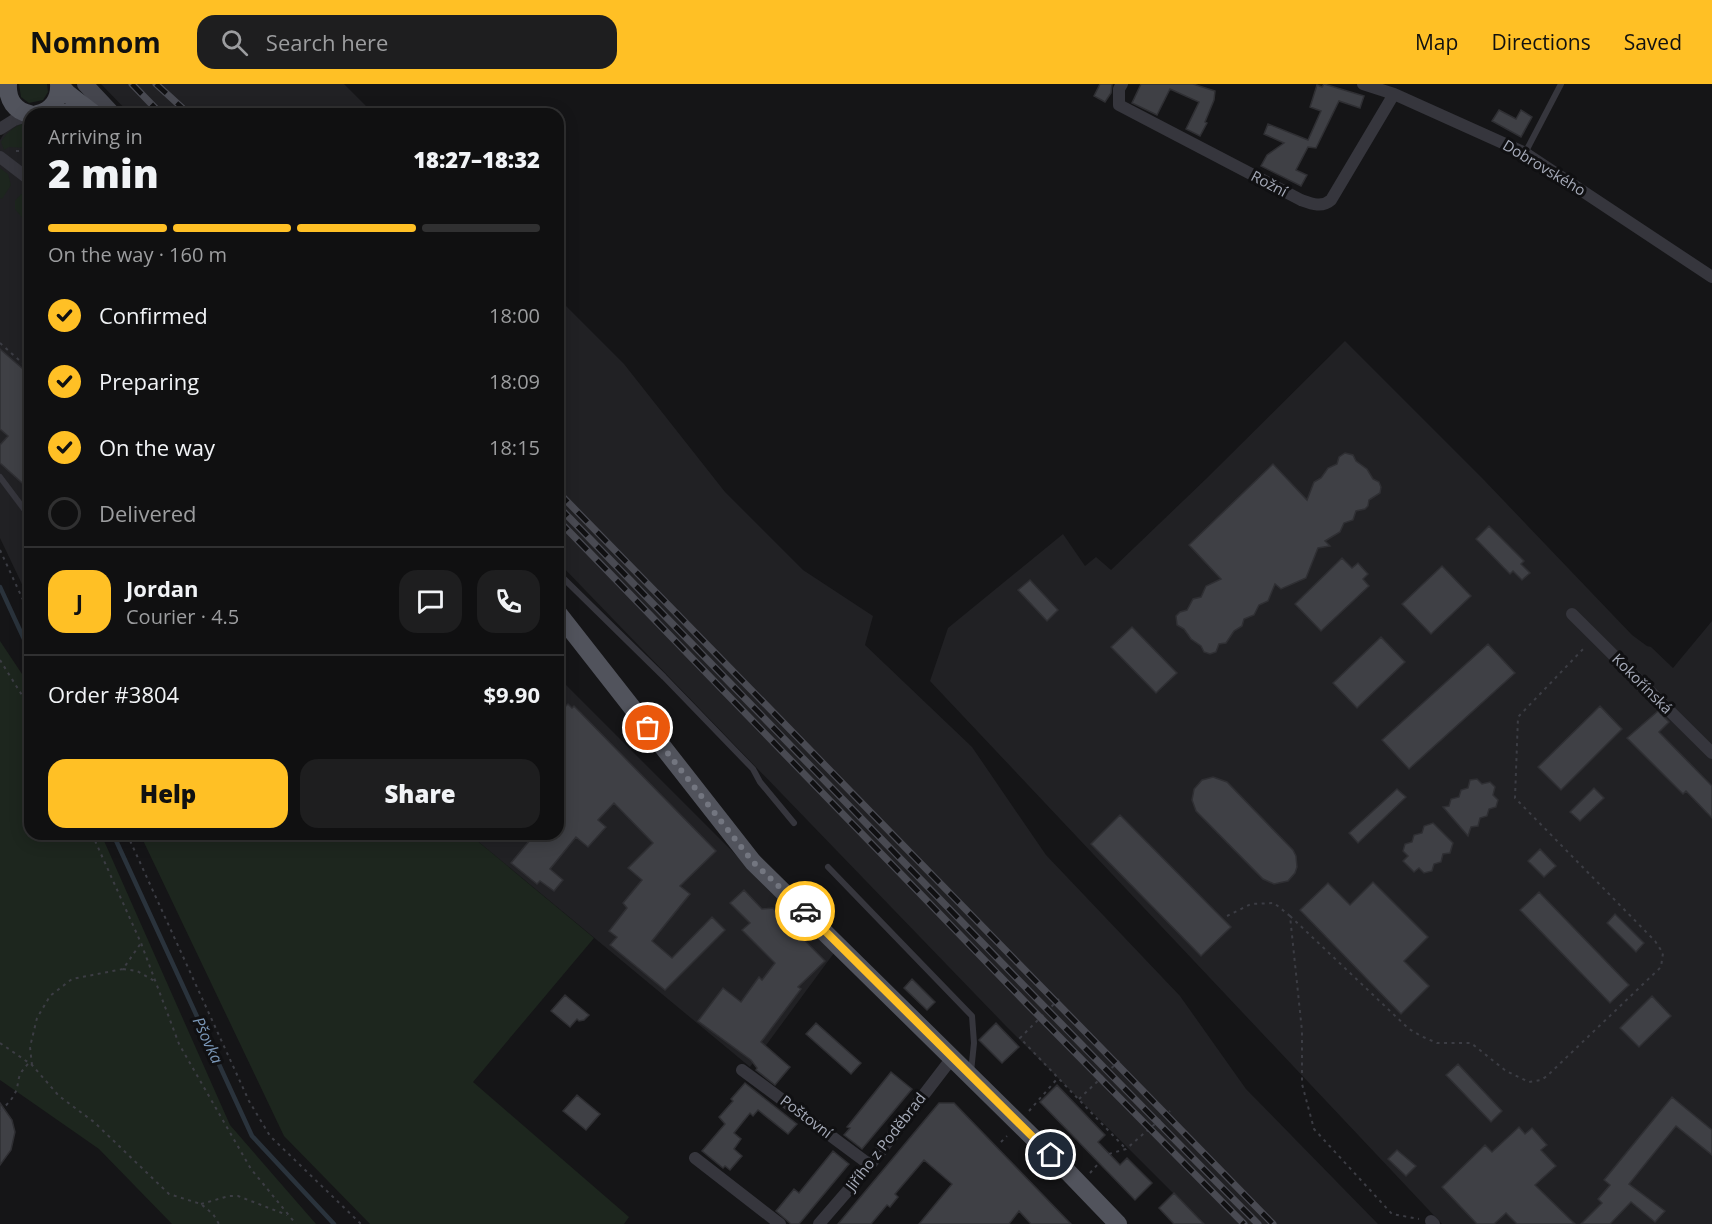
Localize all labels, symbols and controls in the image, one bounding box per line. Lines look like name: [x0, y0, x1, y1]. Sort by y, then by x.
search box: [197, 15, 617, 69]
text: Nomnom: [30, 23, 161, 61]
icon: search: [218, 26, 251, 59]
text: Search here: [266, 27, 388, 57]
text: Map: [1415, 28, 1458, 56]
text: Directions: [1491, 28, 1591, 56]
text: Saved: [1624, 28, 1682, 56]
text: Arriving in: [48, 123, 143, 150]
street label: Dobrovského: [1499, 135, 1590, 200]
text: 18:27–18:32: [413, 144, 540, 174]
text: 2 min: [48, 146, 159, 199]
street label: Rožní: [1248, 165, 1292, 202]
text: On the way · 160 m: [48, 241, 227, 268]
icon: check: [48, 299, 81, 332]
text: Confirmed: [99, 300, 208, 330]
text: 18:00: [489, 302, 540, 329]
icon: check: [48, 365, 81, 398]
text: Preparing: [99, 366, 199, 396]
text: 18:09: [489, 368, 540, 395]
icon: check: [48, 431, 81, 464]
text: On the way: [99, 432, 215, 462]
text: 18:15: [489, 434, 540, 461]
text: Delivered: [99, 498, 197, 528]
button: chat: [399, 570, 462, 633]
button: phone: [477, 570, 540, 633]
text: Jordan: [126, 573, 199, 603]
text: J: [76, 586, 83, 616]
text: Courier · 4.5: [126, 603, 239, 630]
street label: Kokořínská: [1608, 649, 1677, 718]
text: Order #3804: [48, 679, 179, 709]
text: $9.90: [483, 679, 540, 709]
pin: [622, 702, 673, 753]
icon: bag: [631, 711, 664, 744]
button: Help: [48, 759, 288, 828]
button: Share: [300, 759, 540, 828]
courier: [775, 881, 835, 941]
icon: car: [789, 895, 822, 928]
water label: Pšovka: [188, 1013, 228, 1067]
street label: Jiřího z Poděbrad: [839, 1088, 930, 1196]
street label: Poštovní: [777, 1090, 838, 1143]
pin: [1025, 1129, 1076, 1180]
icon: home: [1034, 1138, 1067, 1171]

